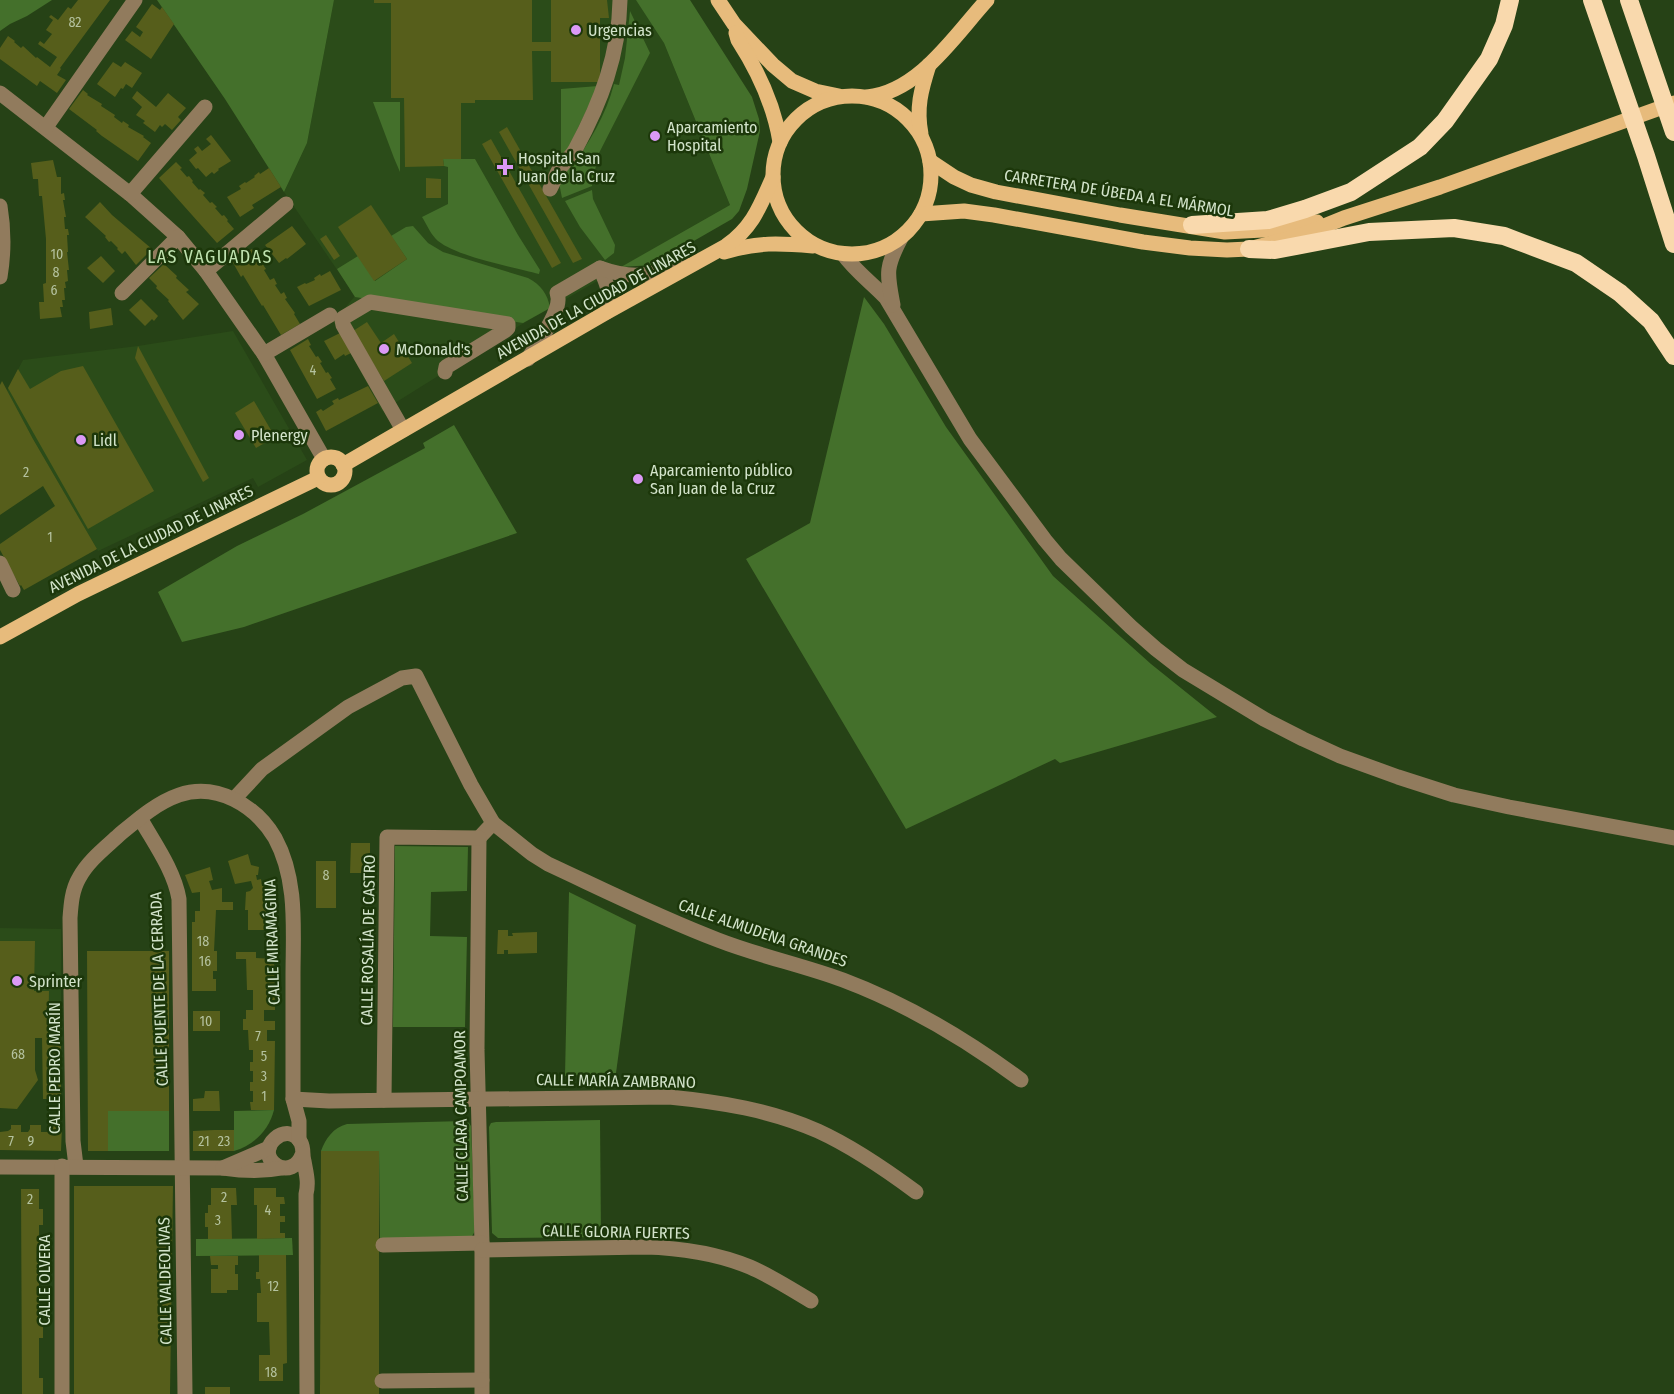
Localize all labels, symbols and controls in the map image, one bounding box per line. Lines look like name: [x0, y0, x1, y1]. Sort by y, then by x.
house number: 82: [68, 14, 82, 31]
place label: Urgencias: [588, 21, 652, 40]
marker: Urgencias: [569, 23, 583, 37]
place label: Aparcamiento Hospital: [667, 118, 757, 155]
marker: Aparcamiento Hospital: [648, 129, 662, 143]
place label: Hospital San Juan de la Cruz: [518, 149, 615, 186]
marker: Hospital San Juan de la Cruz: [496, 158, 514, 176]
street label: CARRETERA DE ÚBEDA A EL MÁRMOL: [1003, 165, 1235, 221]
street label: AVENIDA DE LA CIUDAD DE LINARES: [493, 237, 699, 363]
house number: 10: [51, 246, 63, 263]
district label: LAS VAGUADAS: [147, 246, 273, 268]
house number: 8: [53, 264, 60, 281]
house number: 6: [51, 282, 58, 299]
place label: McDonald's: [396, 340, 471, 359]
marker: McDonald's: [377, 342, 391, 356]
house number: 4: [310, 362, 317, 379]
place label: Plenergy: [251, 426, 308, 445]
marker: Plenergy: [232, 428, 246, 442]
place label: Lidl: [93, 431, 117, 450]
marker: Lidl: [74, 433, 88, 447]
place label: Aparcamiento público San Juan de la Cruz: [650, 461, 793, 498]
house number: 2: [23, 464, 29, 481]
marker: Aparcamiento público San Juan de la Cruz: [631, 472, 645, 486]
street label: AVENIDA DE LA CIUDAD DE LINARES: [46, 481, 256, 597]
house number: 1: [47, 529, 53, 546]
street label: CALLE ROSALÍA DE CASTRO: [357, 854, 379, 1026]
house number: 8: [323, 867, 330, 884]
street label: CALLE MIRAMÁGINA: [260, 878, 284, 1005]
street label: CALLE PUENTE DE LA CERRADA: [146, 891, 172, 1087]
street label: CALLE ALMUDENA GRANDES: [676, 895, 850, 971]
house number: 18: [197, 933, 209, 950]
house number: 16: [199, 953, 211, 970]
place label: Sprinter: [29, 972, 82, 991]
marker: Sprinter: [10, 974, 24, 988]
street label: CALLE PEDRO MARÍN: [45, 1002, 64, 1134]
house number: 10: [200, 1013, 212, 1030]
house number: 7: [255, 1028, 261, 1045]
street label: CALLE CLARA CAMPOAMOR: [450, 1030, 472, 1202]
house number: 68: [11, 1046, 25, 1063]
house number: 5: [261, 1048, 267, 1065]
house number: 3: [261, 1068, 267, 1085]
street label: CALLE MARÍA ZAMBRANO: [536, 1070, 696, 1092]
house number: 1: [261, 1088, 267, 1105]
house number: 7: [8, 1133, 14, 1150]
house number: 9: [28, 1133, 35, 1150]
house number: 21: [198, 1133, 210, 1150]
house number: 23: [218, 1133, 230, 1150]
house number: 2: [221, 1189, 227, 1206]
house number: 2: [27, 1191, 33, 1208]
house number: 4: [265, 1202, 272, 1219]
house number: 3: [215, 1212, 221, 1229]
street label: CALLE VALDEOLIVAS: [154, 1217, 176, 1345]
street label: CALLE GLORIA FUERTES: [542, 1221, 690, 1243]
street label: CALLE OLVERA: [35, 1234, 54, 1325]
house number: 12: [267, 1278, 279, 1295]
house number: 18: [265, 1364, 277, 1381]

